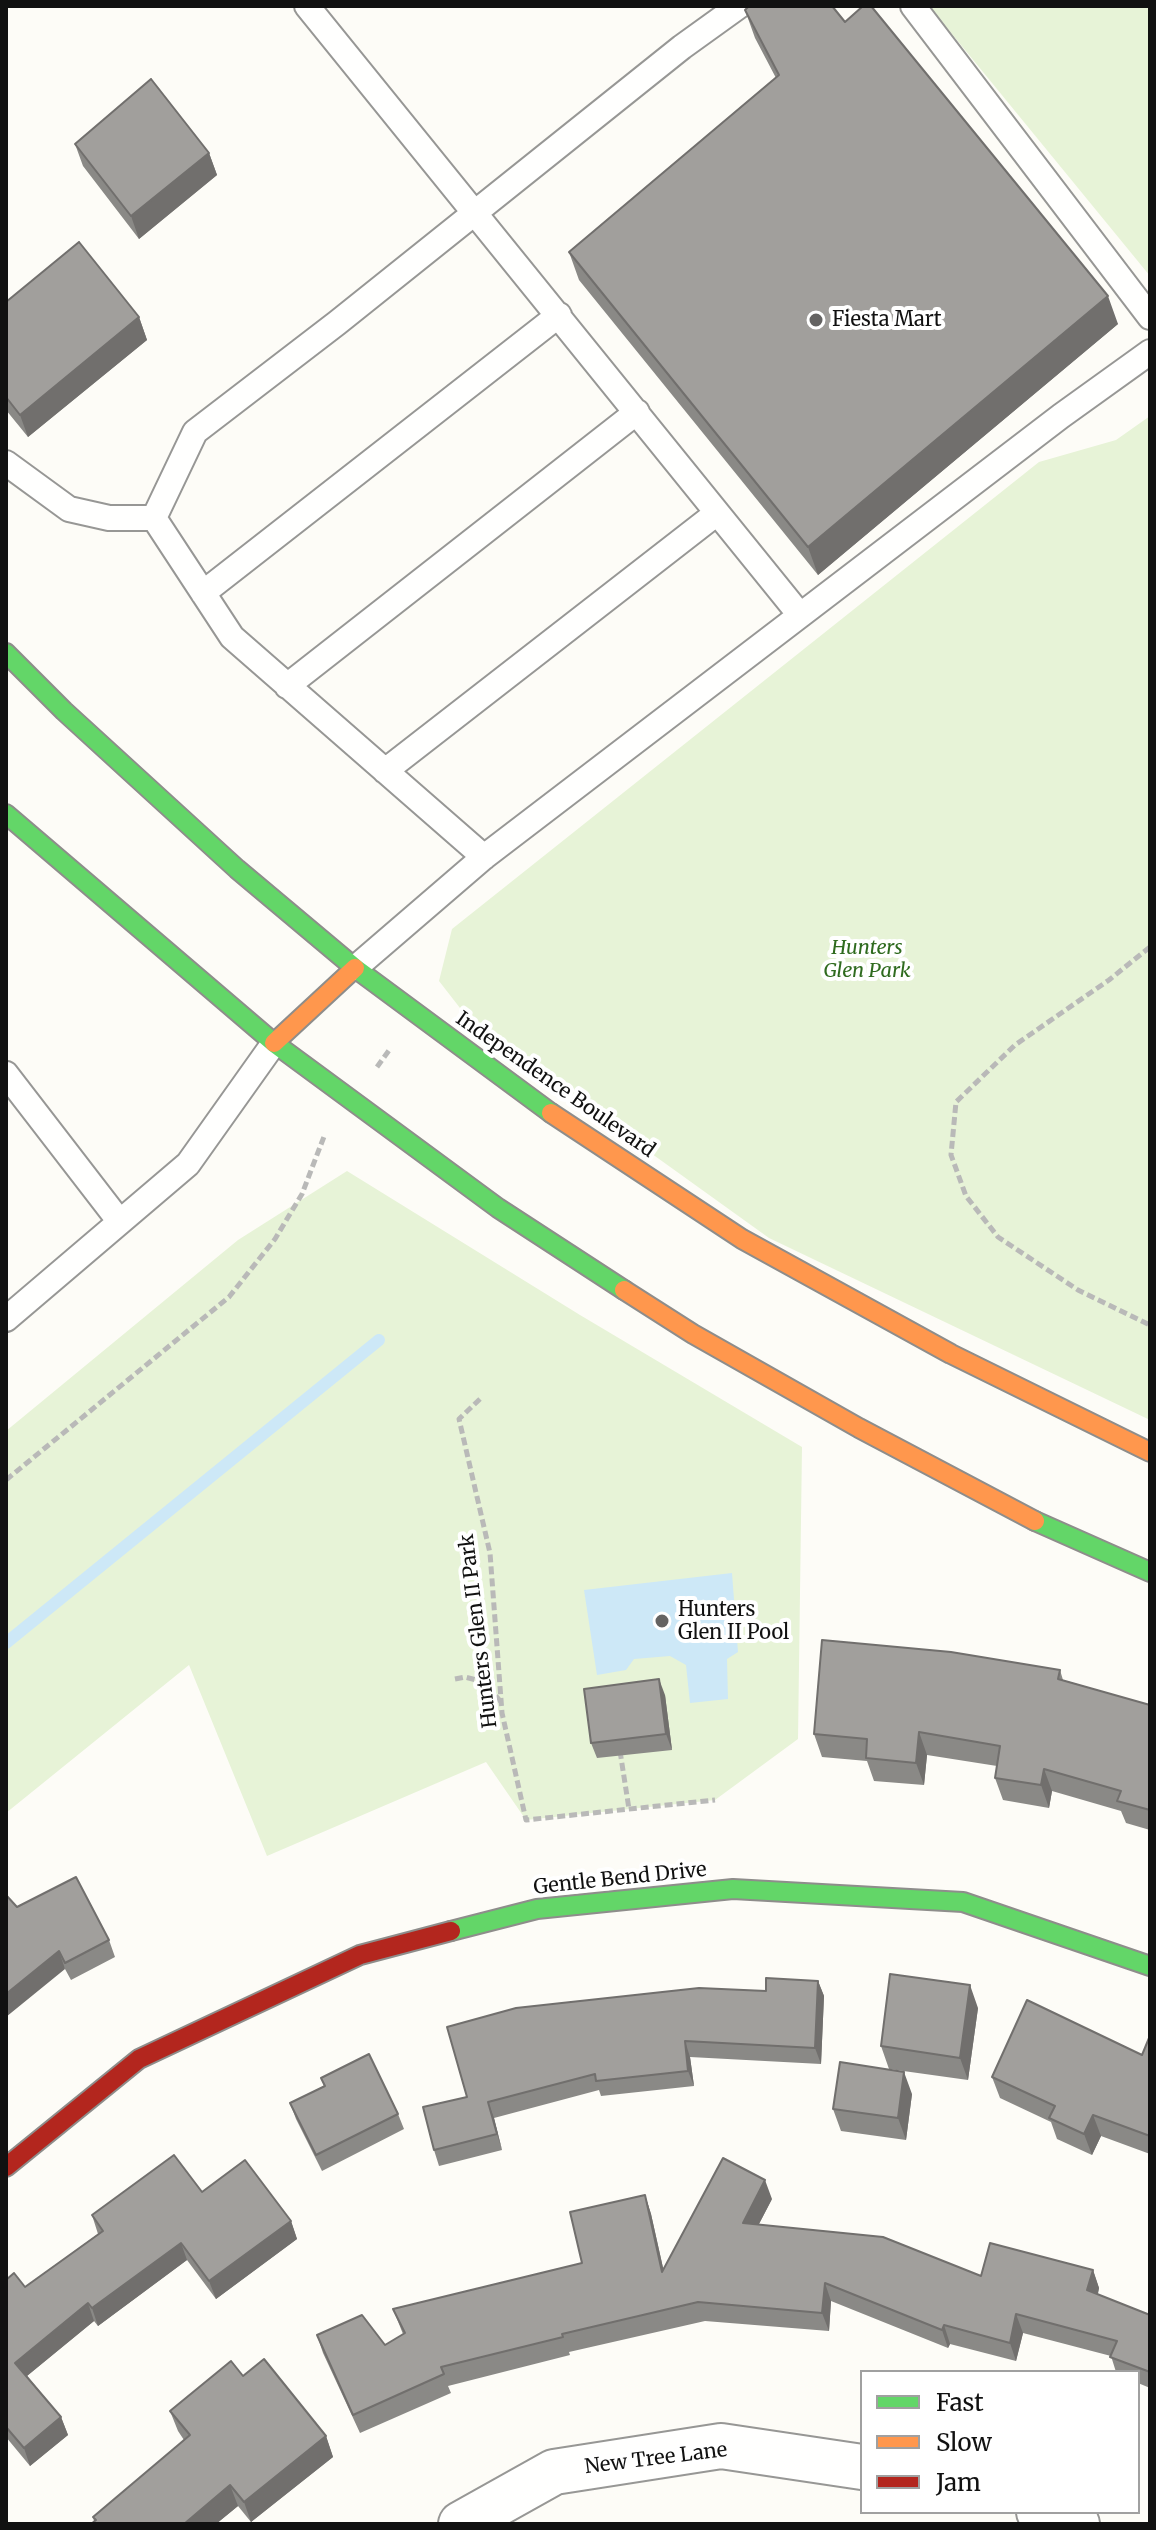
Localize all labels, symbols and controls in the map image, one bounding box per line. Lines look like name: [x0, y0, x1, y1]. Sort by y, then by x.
place label: Fiesta Mart: [832, 308, 942, 332]
marker: Fiesta Mart: [807, 311, 825, 329]
park label: Hunters Glen Park: [823, 936, 911, 983]
street label: Independence Boulevard: [451, 1007, 659, 1163]
street label: Hunters Glen II Park: [455, 1533, 503, 1729]
place label: Hunters Glen II Pool: [678, 1598, 789, 1645]
marker: Hunters Glen II Pool: [653, 1612, 671, 1630]
street label: Gentle Bend Drive: [532, 1858, 708, 1900]
legend: [860, 2370, 1140, 2514]
text: Fast: [936, 2387, 984, 2418]
text: Slow: [936, 2427, 992, 2458]
street label: New Tree Lane: [583, 2438, 729, 2480]
text: Jam: [936, 2467, 981, 2498]

